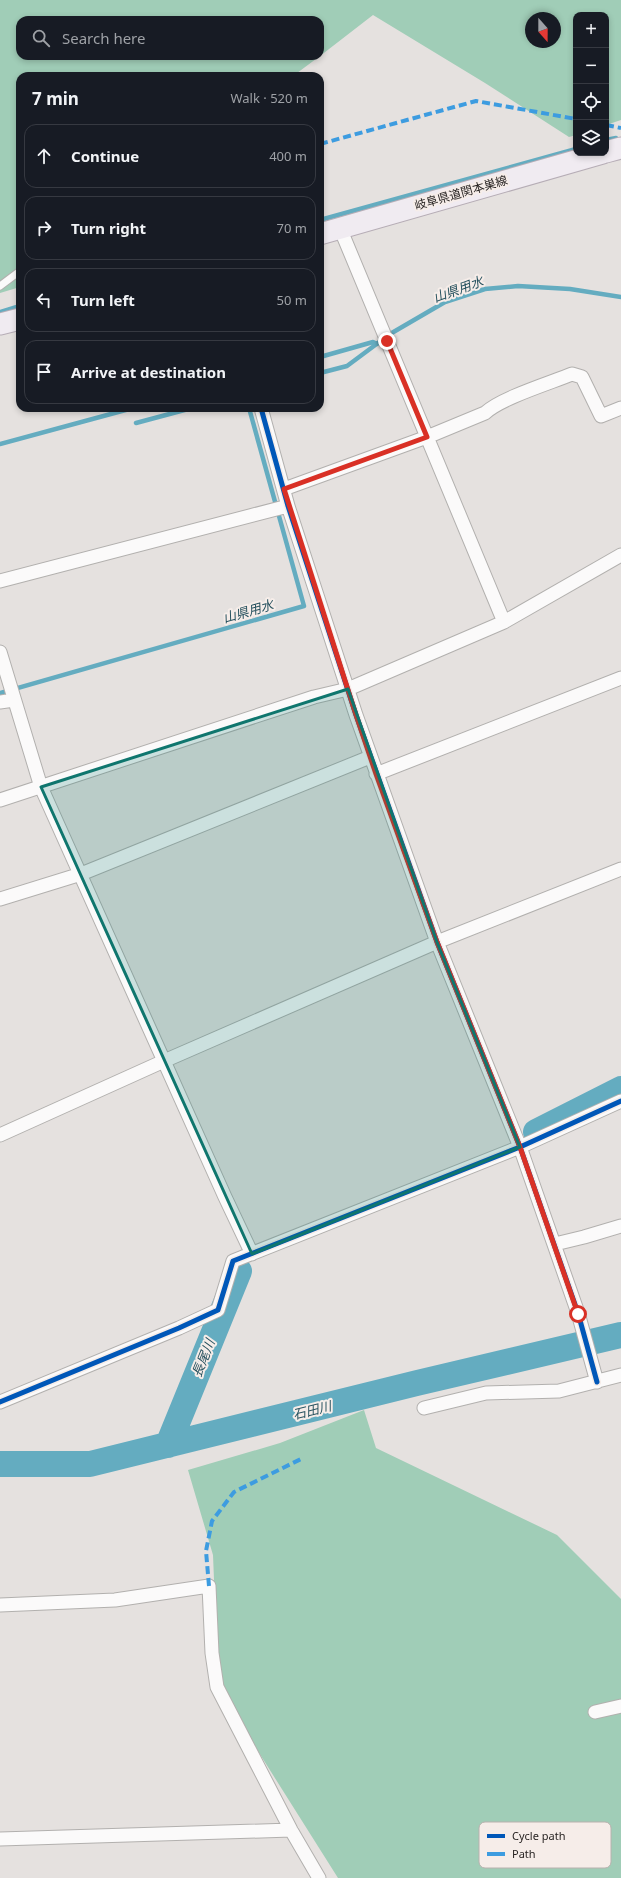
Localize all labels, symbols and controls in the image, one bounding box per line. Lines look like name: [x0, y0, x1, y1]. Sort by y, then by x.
north arrow: [525, 12, 561, 48]
map controls: [573, 12, 609, 156]
button: +: [573, 12, 609, 48]
search box: [16, 16, 324, 60]
icon: search: [30, 27, 52, 49]
text: Search here: [62, 28, 145, 48]
button: −: [573, 48, 609, 84]
button: locate: [573, 84, 609, 120]
text: 7 min: [32, 87, 79, 110]
text: Walk · 520 m: [230, 89, 308, 107]
button: layers: [573, 120, 609, 156]
icon: ahead: [33, 145, 55, 167]
text: Continue: [71, 146, 139, 166]
text: 400 m: [269, 147, 307, 165]
street label: 岐阜県道関本巣線: [412, 171, 509, 214]
icon: right: [33, 217, 55, 239]
text: Turn right: [71, 218, 146, 238]
text: 70 m: [277, 219, 307, 237]
water label: 山県用水: [430, 271, 487, 306]
icon: left: [33, 289, 55, 311]
text: Turn left: [71, 290, 135, 310]
text: 50 m: [277, 291, 307, 309]
route end: [378, 332, 396, 350]
icon: arrive: [33, 361, 55, 383]
text: Arrive at destination: [71, 362, 226, 382]
water label: 山県用水: [221, 595, 277, 627]
route start: [569, 1305, 587, 1323]
water label: 長尾川: [187, 1335, 219, 1379]
water label: 石田川: [291, 1396, 335, 1423]
legend: [479, 1822, 611, 1868]
text: Cycle path: [512, 1828, 565, 1843]
text: Path: [512, 1846, 536, 1861]

